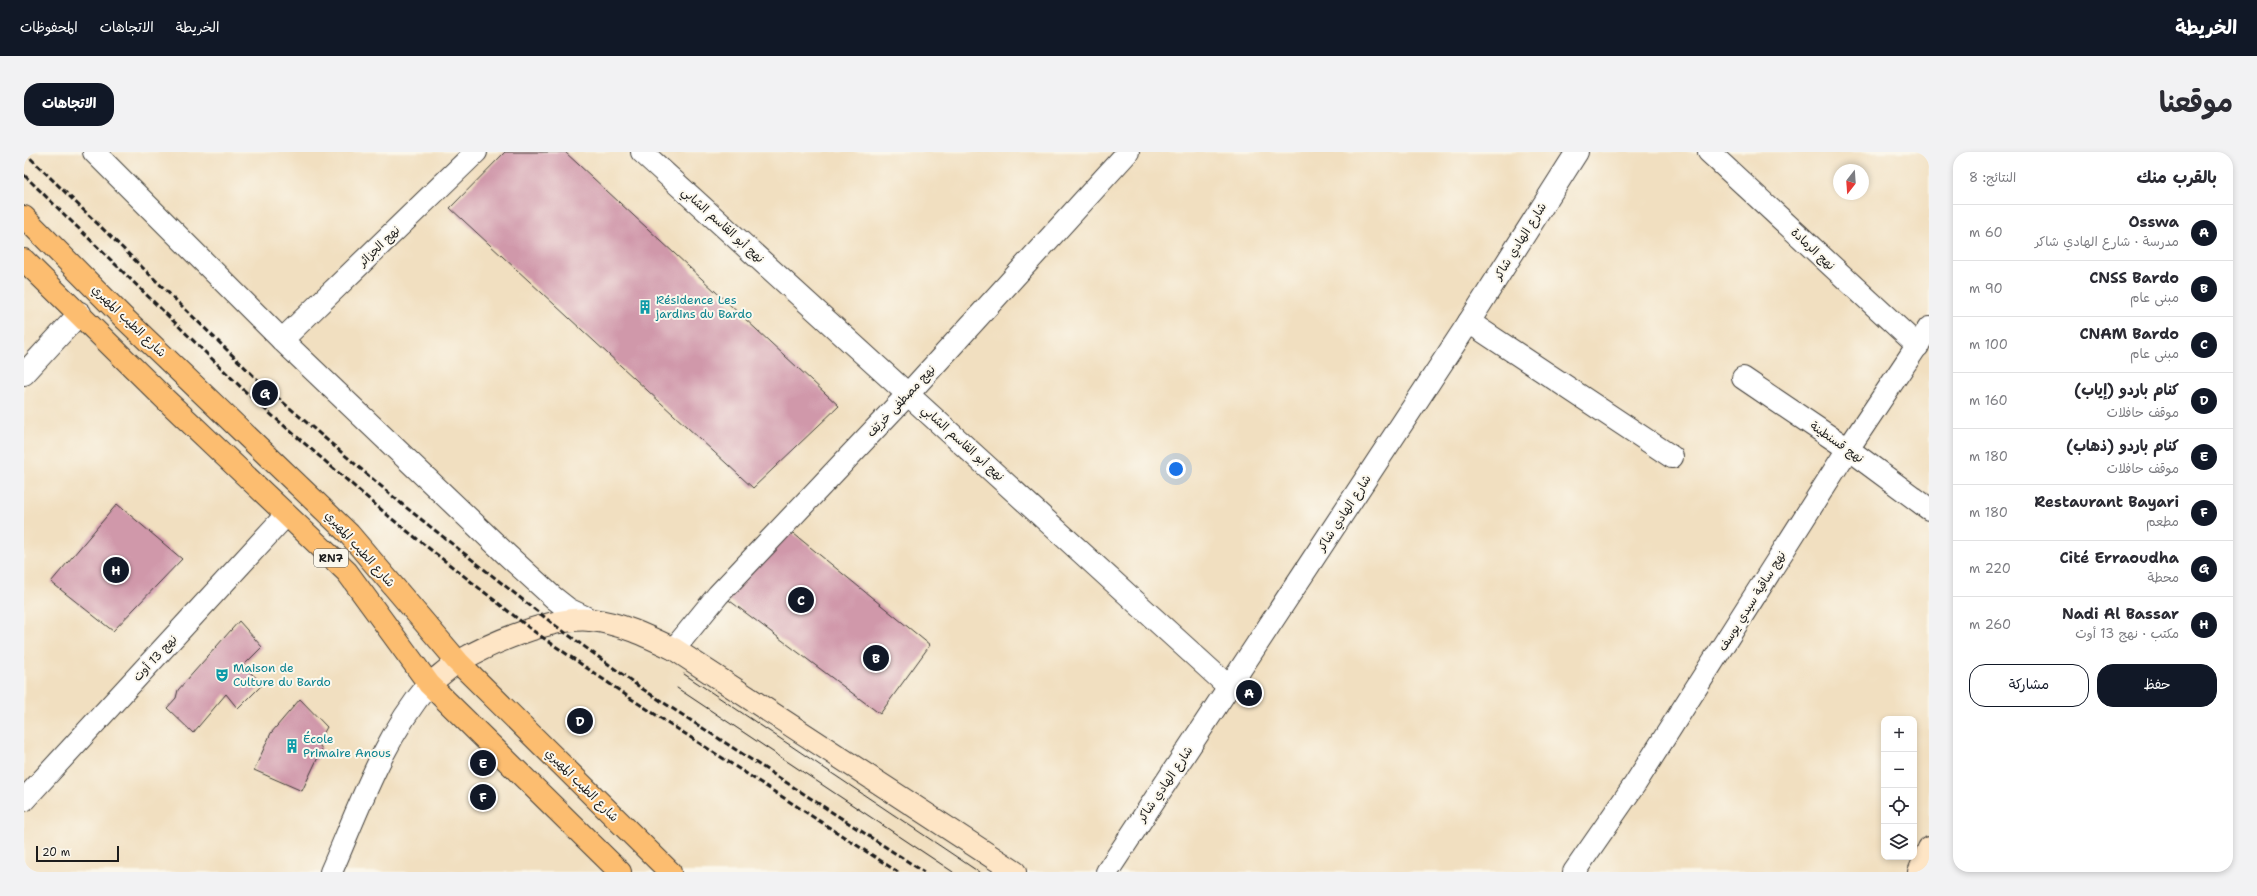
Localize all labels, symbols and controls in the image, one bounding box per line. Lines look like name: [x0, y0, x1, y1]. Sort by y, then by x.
text: الخريطة: [2175, 15, 2237, 40]
text: المحفوظات: [20, 18, 78, 36]
text: الاتجاهات: [100, 18, 154, 36]
text: الخريطة: [176, 18, 219, 36]
button: الاتجاهات: [24, 83, 114, 126]
text: موقعنا: [2159, 83, 2233, 121]
north arrow: [1833, 164, 1869, 200]
text: بالقرب منك: [2137, 166, 2217, 188]
text: النتائج: 8: [1969, 169, 2016, 186]
street label: نهج أبو القاسم الشابي: [676, 184, 768, 269]
street label: شارع الهادي شاكر: [1489, 199, 1551, 284]
text: Osswa: [2128, 212, 2179, 232]
street label: نهج الجزائر: [354, 222, 404, 271]
street label: نهج الرمادة: [1787, 224, 1839, 274]
text: 60 m: [1969, 224, 2003, 241]
text: A: [2199, 224, 2209, 241]
text: مدرسة · شارع الهادي شاكر: [2035, 233, 2179, 250]
text: CNSS Bardo: [2089, 268, 2179, 288]
text: 90 m: [1969, 280, 2003, 297]
text: B: [2200, 280, 2208, 297]
street label: شارع الطيب المهيري: [88, 281, 170, 361]
text: مبنى عام: [2130, 289, 2179, 306]
place label: Résidence Les jardins du Bardo: [655, 292, 752, 322]
building icon: Résidence Les jardins du Bardo: [637, 299, 653, 315]
text: CNAM Bardo: [2079, 324, 2179, 344]
text: 100 m: [1969, 336, 2008, 353]
text: C: [2200, 336, 2208, 353]
text: مبنى عام: [2130, 345, 2179, 362]
street label: نهج مصطفى خريّف: [863, 361, 939, 441]
pin: G: [252, 378, 278, 408]
text: كنام باردو (إياب): [2074, 380, 2179, 400]
text: 160 m: [1969, 392, 2008, 409]
text: D: [2199, 392, 2209, 409]
street label: نهج أبو القاسم الشابي: [916, 402, 1008, 487]
text: موقف حافلات: [2106, 404, 2179, 421]
street label: نهج قسنطينة: [1806, 418, 1867, 467]
text: كنام باردو (ذهاب): [2066, 436, 2179, 456]
text: 180 m: [1969, 448, 2008, 465]
text: E: [2200, 448, 2208, 465]
your location: [1166, 459, 1186, 479]
text: موقف حافلات: [2106, 460, 2179, 477]
street label: شارع الهادي شاكر: [1313, 472, 1375, 556]
text: Restaurant Bayari: [2034, 492, 2179, 512]
text: 180 m: [1969, 504, 2008, 521]
text: F: [2200, 504, 2208, 521]
street label: شارع الطيب المهيري: [321, 508, 398, 591]
text: مطعم: [2146, 513, 2179, 530]
street label: نهج ساقية سيدي يوسف: [1715, 548, 1790, 655]
text: Cité Erraoudha: [2059, 548, 2179, 568]
road number: RN7: [314, 549, 348, 567]
pin: H: [103, 555, 129, 585]
text: 220 m: [1969, 560, 2011, 577]
text: G: [2199, 560, 2209, 577]
text: محطة: [2148, 569, 2179, 586]
pin: C: [788, 585, 814, 615]
text: Nadi Al Bassar: [2062, 604, 2179, 624]
text: 260 m: [1969, 616, 2011, 633]
text: H: [2199, 616, 2209, 633]
text: مكتب · نهج 13 أوت: [2075, 625, 2179, 642]
street label: نهج 13 أوت: [129, 631, 181, 685]
pin: B: [863, 643, 889, 673]
place label: Maison de Culture du Bardo: [233, 660, 331, 690]
button: مشاركة: [1969, 664, 2089, 707]
button: حفظ: [2097, 664, 2217, 707]
theatre icon: Maison de Culture du Bardo: [214, 667, 230, 683]
pin: A: [1236, 678, 1262, 708]
pin: D: [567, 706, 593, 736]
map controls: [1881, 716, 1917, 860]
button: +: [1881, 716, 1917, 752]
place label: École Primaire Anous: [303, 731, 391, 761]
building icon: École Primaire Anous: [284, 738, 300, 754]
street label: شارع الهادي شاكر: [1133, 743, 1197, 826]
street label: شارع الطيب المهيري: [541, 745, 622, 826]
pin: E: [470, 748, 496, 778]
button: −: [1881, 752, 1917, 788]
pin: F: [470, 782, 496, 812]
button: locate: [1881, 788, 1917, 824]
button: layers: [1881, 824, 1917, 860]
scale bar: [36, 844, 119, 863]
text: 20 m: [42, 845, 70, 860]

